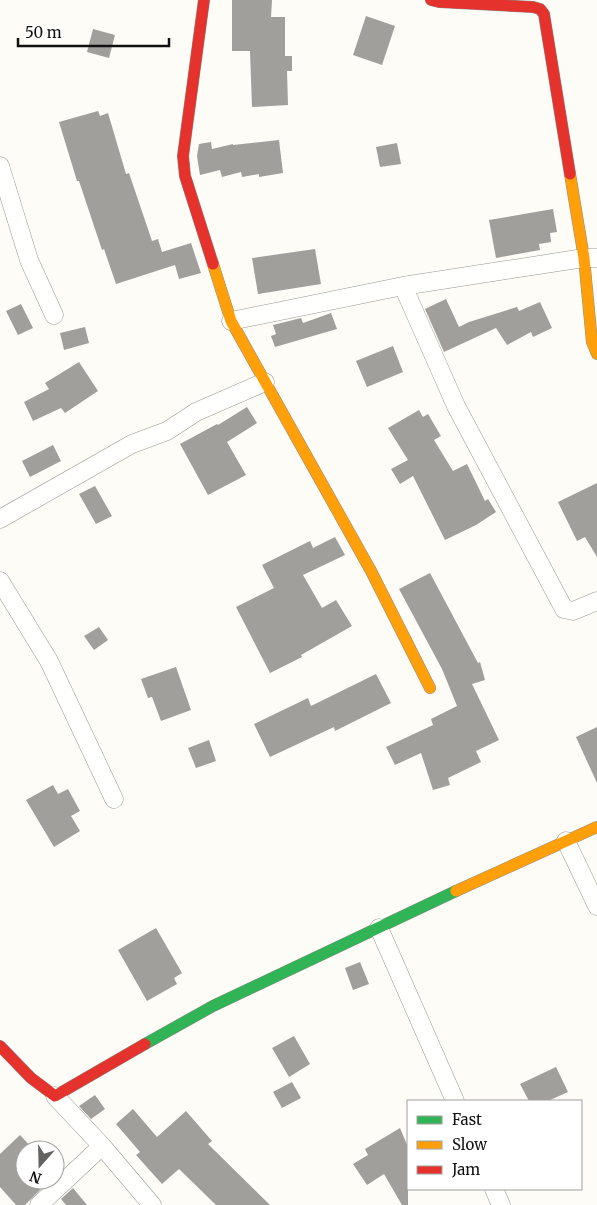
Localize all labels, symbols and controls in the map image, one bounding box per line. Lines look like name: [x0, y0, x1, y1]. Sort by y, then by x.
scale bar: [18, 15, 169, 47]
text: 50 m: [25, 23, 62, 42]
legend: [407, 1100, 582, 1190]
text: Fast: [452, 1110, 482, 1129]
text: Slow: [452, 1135, 487, 1154]
north arrow: [15, 1140, 65, 1190]
text: Jam: [451, 1160, 480, 1179]
text: N: [27, 1167, 44, 1188]

